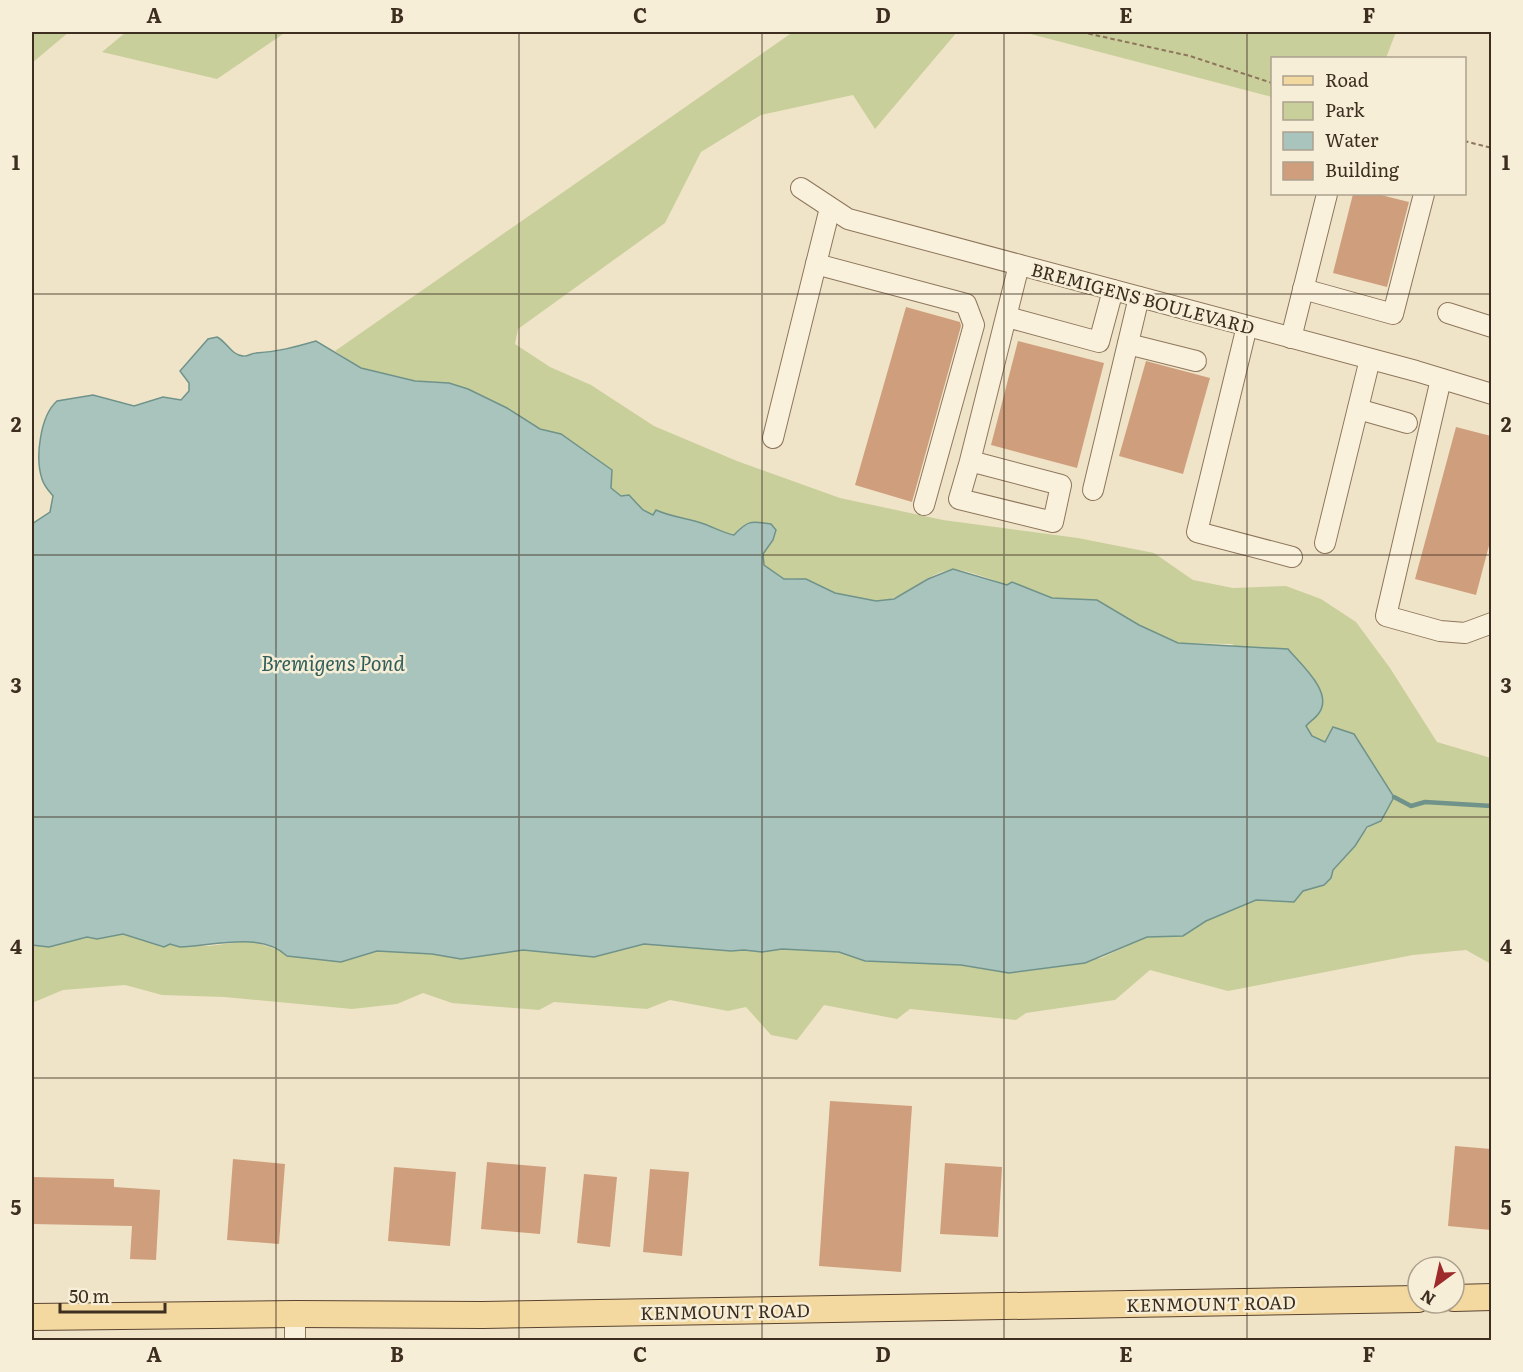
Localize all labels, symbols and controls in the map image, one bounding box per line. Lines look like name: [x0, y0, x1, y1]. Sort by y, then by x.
text: A: [146, 0, 162, 29]
text: B: [390, 0, 404, 29]
text: C: [633, 0, 647, 29]
text: D: [875, 0, 891, 29]
text: E: [1119, 0, 1133, 29]
text: F: [1363, 0, 1376, 29]
legend: [1271, 57, 1466, 195]
text: Road: [1325, 66, 1369, 93]
text: Park: [1325, 96, 1366, 123]
text: Water: [1325, 126, 1379, 153]
text: 1: [12, 146, 20, 176]
text: 1: [1502, 146, 1510, 176]
text: Building: [1325, 156, 1400, 183]
street label: BREMIGENS BOULEVARD: [1028, 255, 1258, 341]
text: 2: [11, 408, 22, 438]
text: 2: [1501, 408, 1512, 438]
water label: Bremigens Pond: [261, 647, 406, 677]
text: 3: [10, 669, 22, 699]
text: 3: [1500, 669, 1512, 699]
text: 4: [10, 930, 22, 960]
text: 4: [1500, 930, 1512, 960]
text: 5: [11, 1191, 22, 1221]
text: 5: [1501, 1191, 1512, 1221]
north arrow: [1406, 1255, 1466, 1315]
scale bar: [60, 1276, 165, 1314]
text: 50 m: [69, 1282, 110, 1309]
text: N: [1415, 1285, 1439, 1312]
street label: KENMOUNT ROAD: [1126, 1288, 1296, 1318]
street label: KENMOUNT ROAD: [640, 1296, 810, 1326]
text: A: [146, 1338, 162, 1368]
text: B: [390, 1338, 404, 1368]
text: C: [633, 1338, 647, 1368]
text: D: [875, 1338, 891, 1368]
text: E: [1119, 1338, 1133, 1368]
text: F: [1363, 1338, 1376, 1368]

